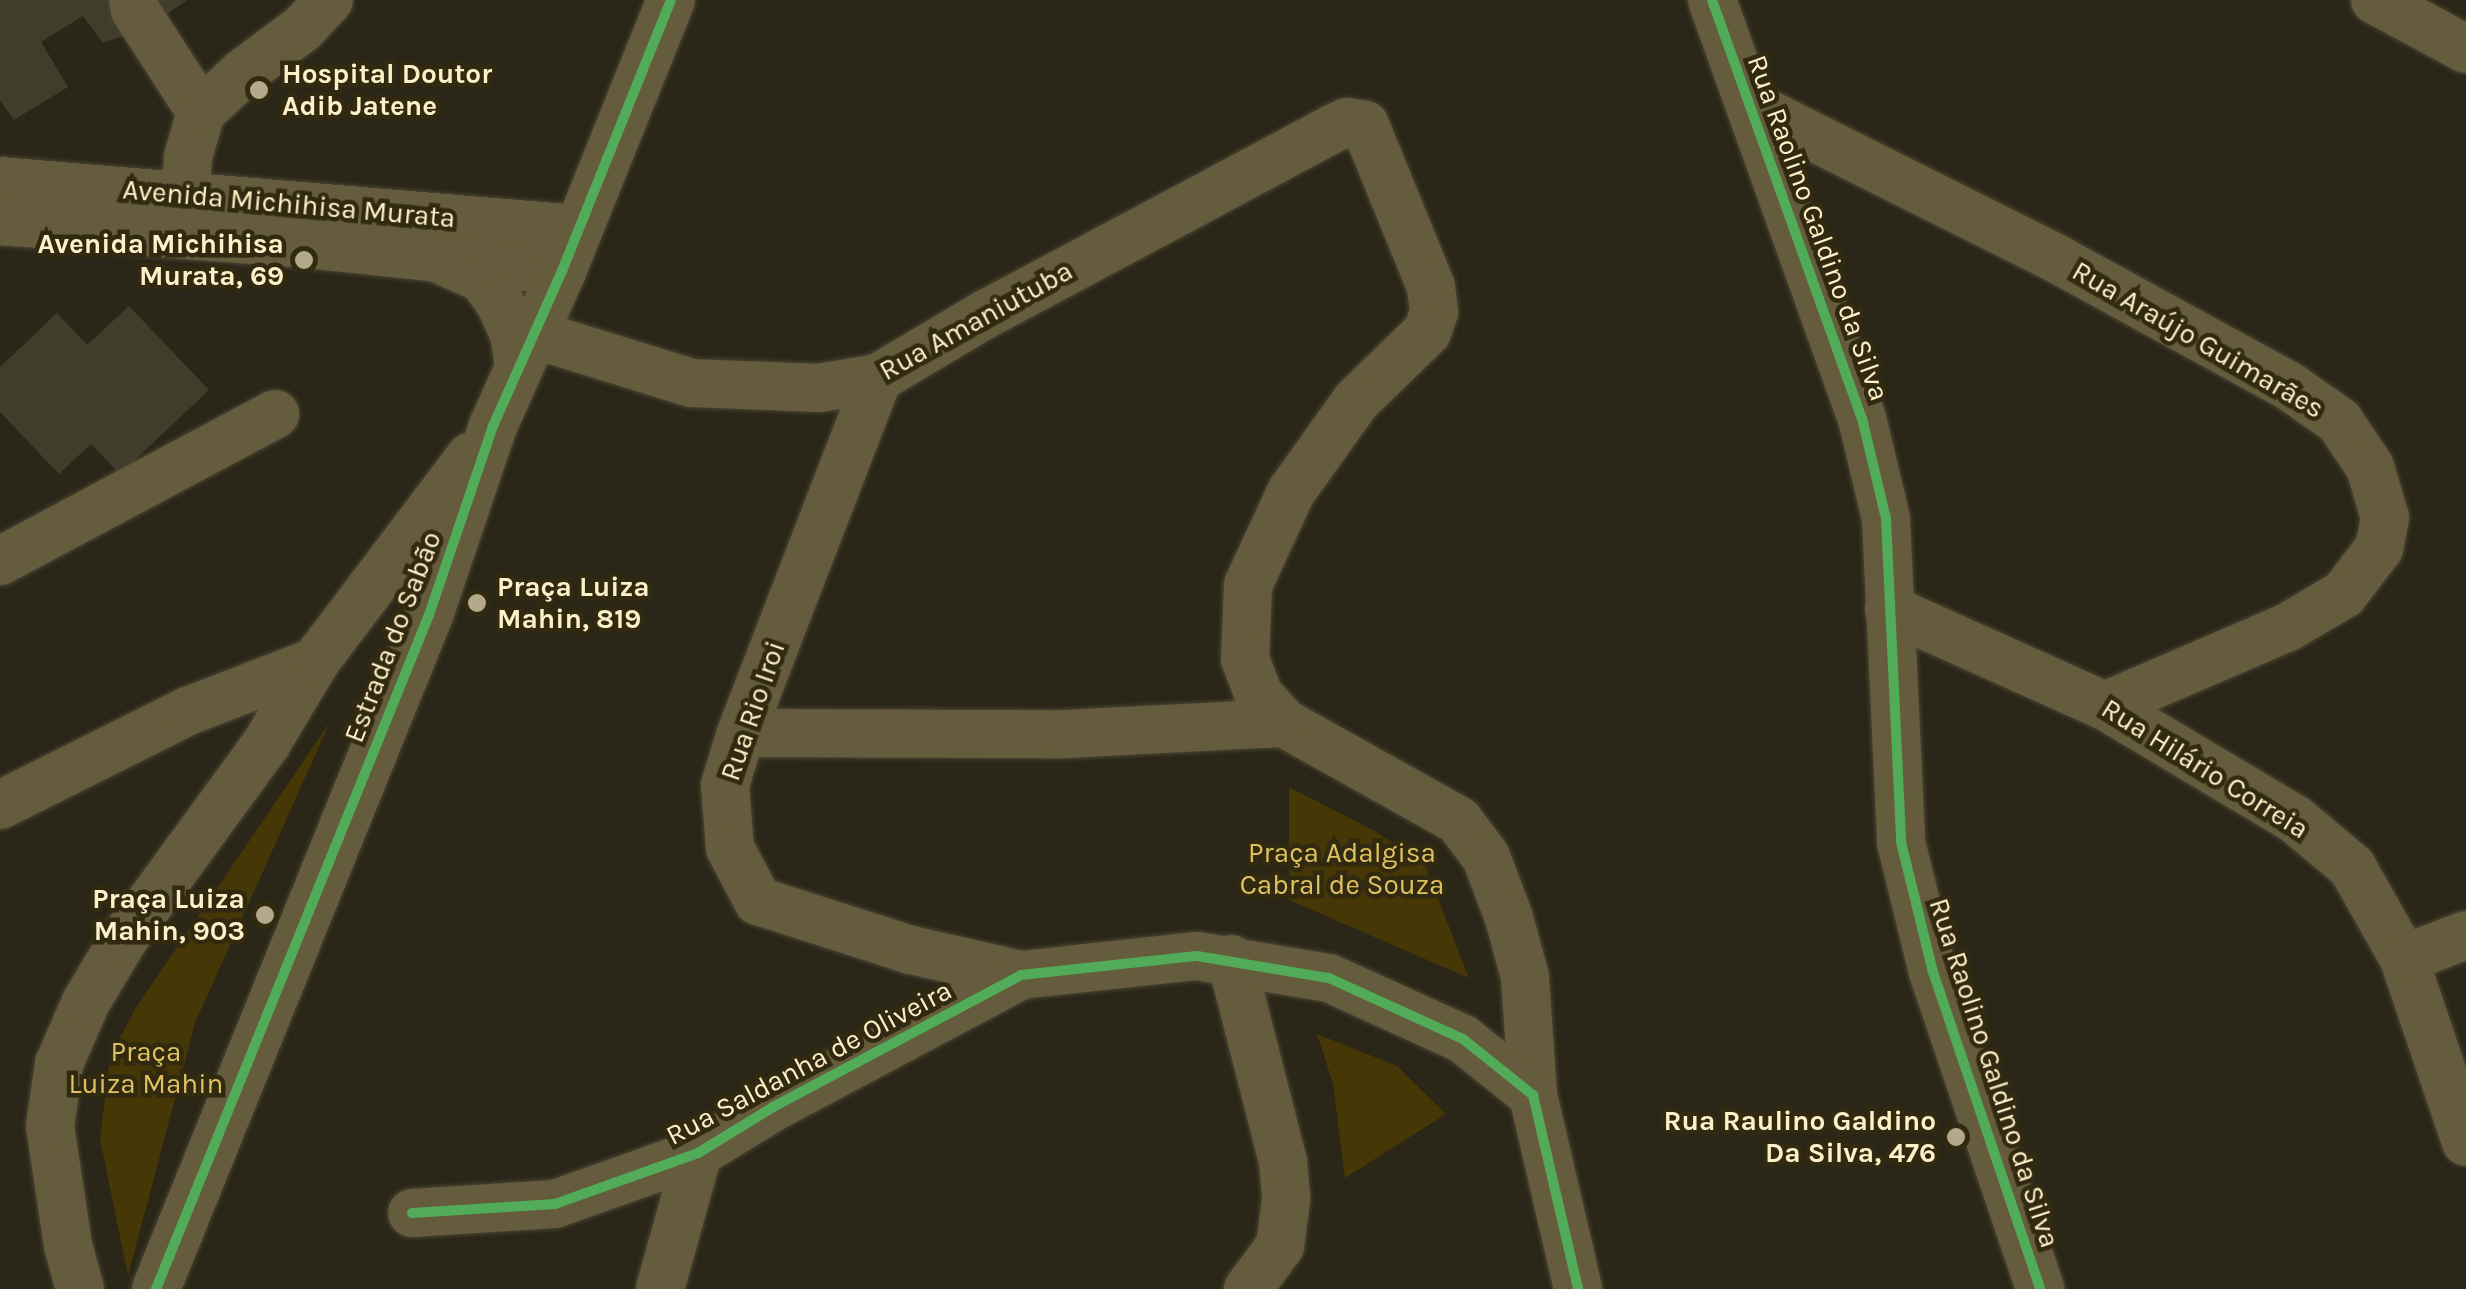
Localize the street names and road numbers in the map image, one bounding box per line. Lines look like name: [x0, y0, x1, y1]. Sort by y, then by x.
street label: Rua Raolino Galdino da Silva: [1740, 51, 1896, 405]
street label: Avenida Michihisa Murata: [121, 173, 457, 235]
street label: Rua Amaniutuba: [874, 254, 1078, 388]
street label: Rua Araújo Guimarães: [2066, 254, 2330, 426]
street label: Estrada do Sabão: [337, 527, 449, 747]
street label: Rua Rio Iroi: [713, 637, 793, 785]
street label: Rua Hilário Correia: [2095, 692, 2315, 846]
street label: Rua Raolino Galdino da Silva: [1922, 894, 2066, 1252]
street label: Rua Saldanha de Oliveira: [661, 973, 957, 1153]

